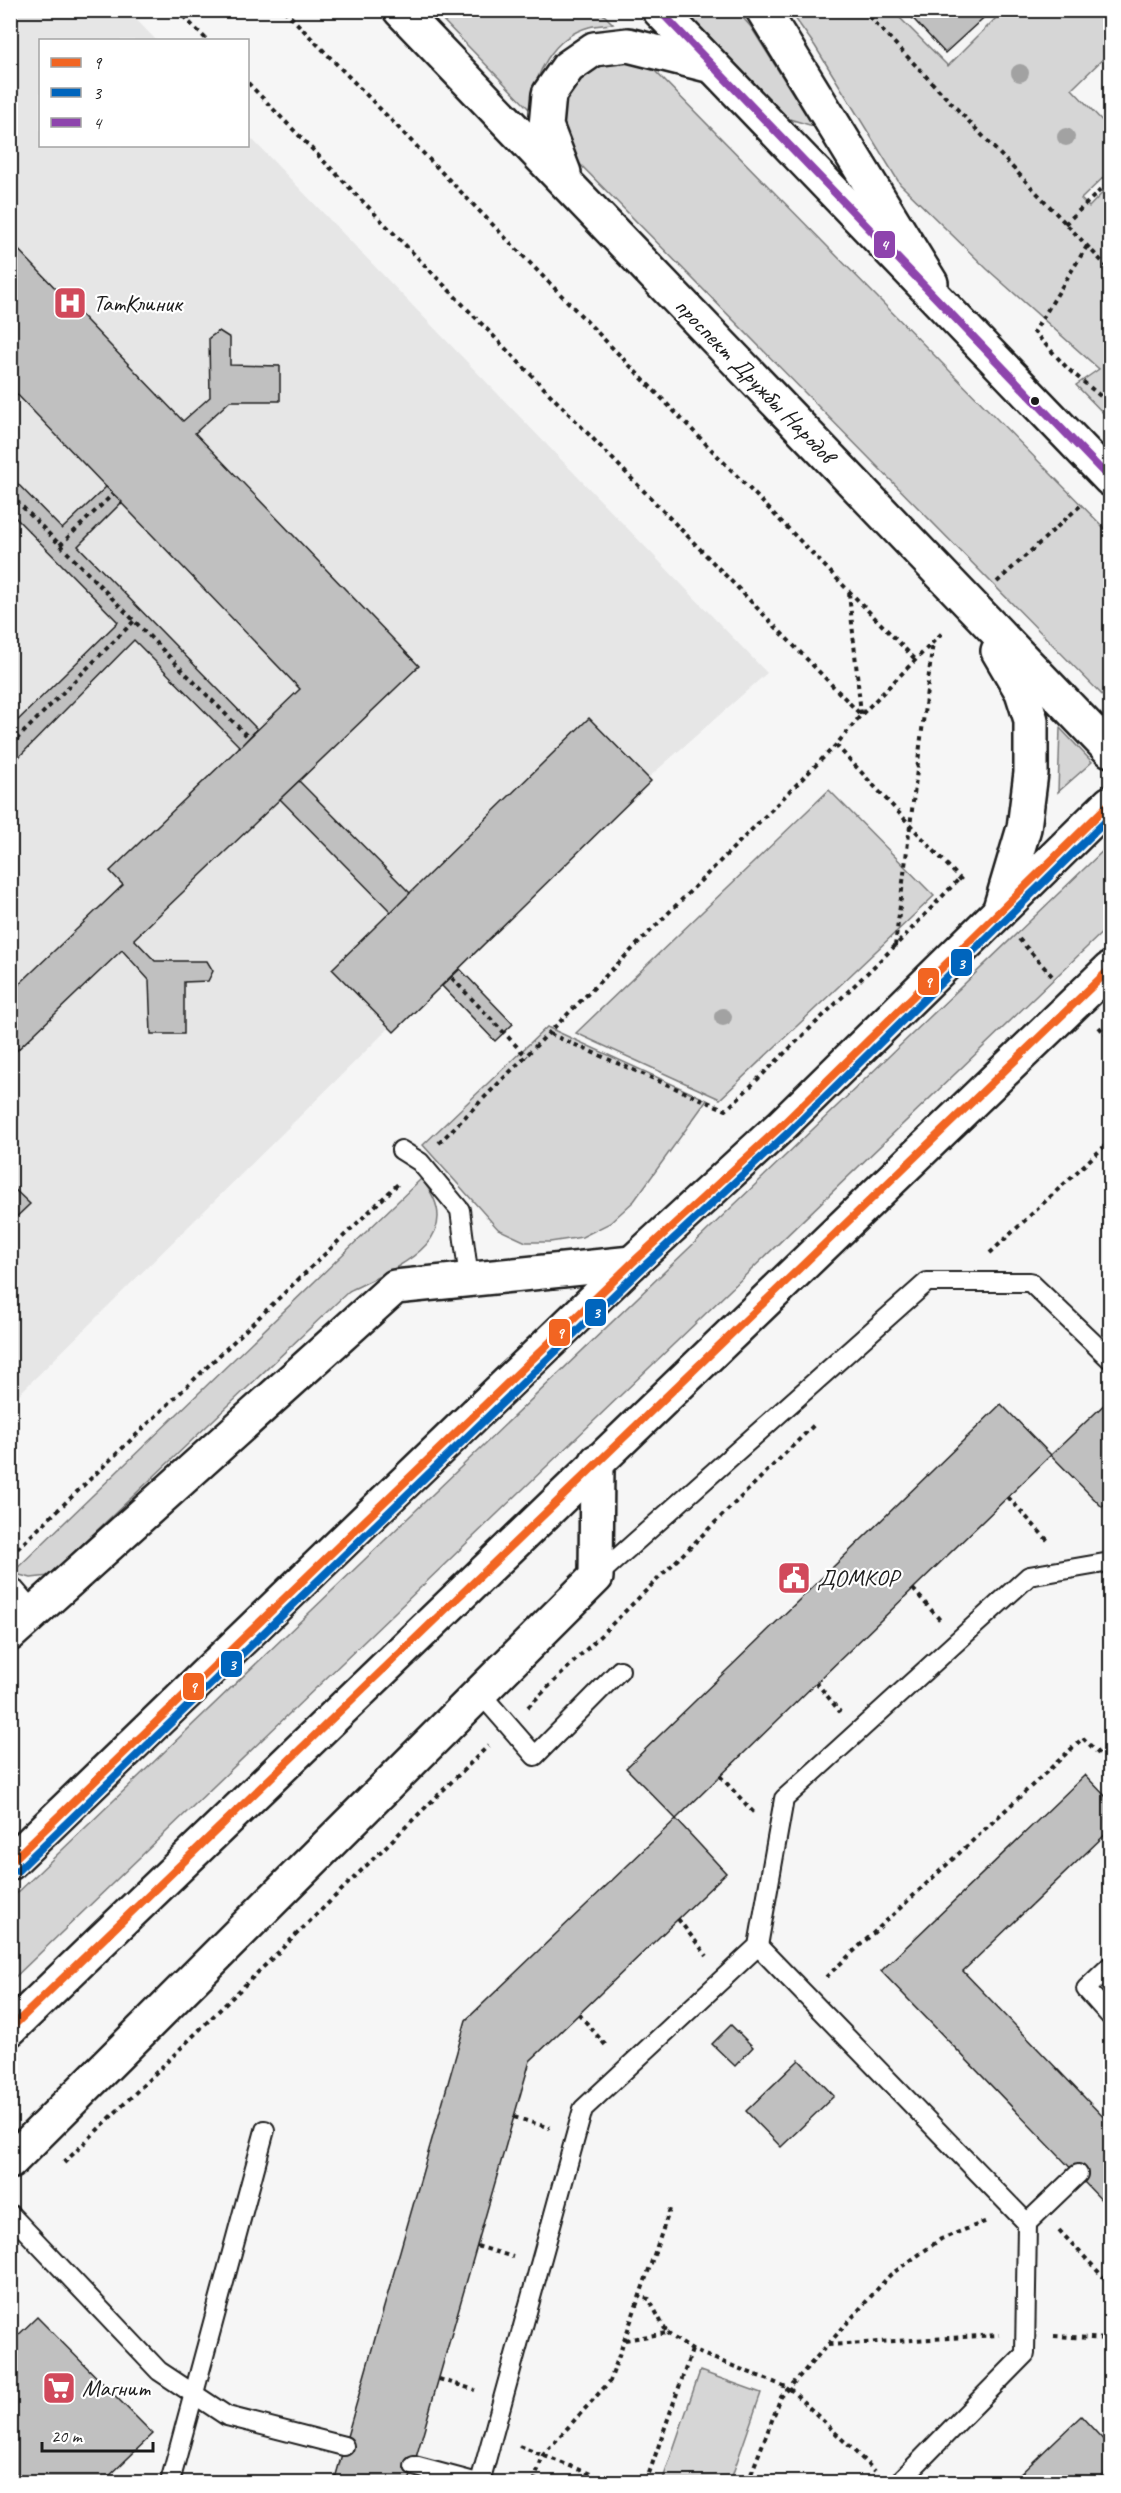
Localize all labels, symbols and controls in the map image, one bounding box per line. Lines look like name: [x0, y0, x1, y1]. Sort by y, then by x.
legend: [39, 39, 249, 147]
text: 9: [93, 52, 103, 74]
text: 3: [93, 82, 103, 104]
text: 4: [93, 112, 103, 134]
line badge: 4: [873, 230, 896, 259]
text: 4: [880, 235, 889, 255]
hospital icon: ТатКлиник: [52, 285, 88, 321]
place label: ТатКлиник: [93, 288, 184, 318]
street label: проспект Дружбы Народов: [668, 291, 845, 472]
unlabelled marker: [1029, 395, 1041, 407]
line badge: 3: [950, 948, 973, 977]
text: 3: [957, 954, 966, 974]
line badge: 9: [917, 967, 940, 996]
text: 9: [924, 972, 933, 992]
line badge: 3: [584, 1298, 607, 1327]
text: 3: [592, 1303, 601, 1323]
line badge: 9: [548, 1318, 571, 1347]
text: 9: [556, 1323, 565, 1343]
public building icon: ДОМКОР: [776, 1560, 812, 1596]
place label: ДОМКОР: [817, 1563, 902, 1593]
line badge: 3: [220, 1650, 243, 1678]
text: 3: [228, 1655, 237, 1675]
line badge: 9: [182, 1672, 205, 1701]
text: 9: [189, 1677, 198, 1697]
supermarket icon: Магнит: [41, 2370, 77, 2406]
place label: Магнит: [82, 2373, 151, 2403]
scale bar: [42, 2415, 153, 2453]
text: 20 m: [51, 2425, 84, 2447]

